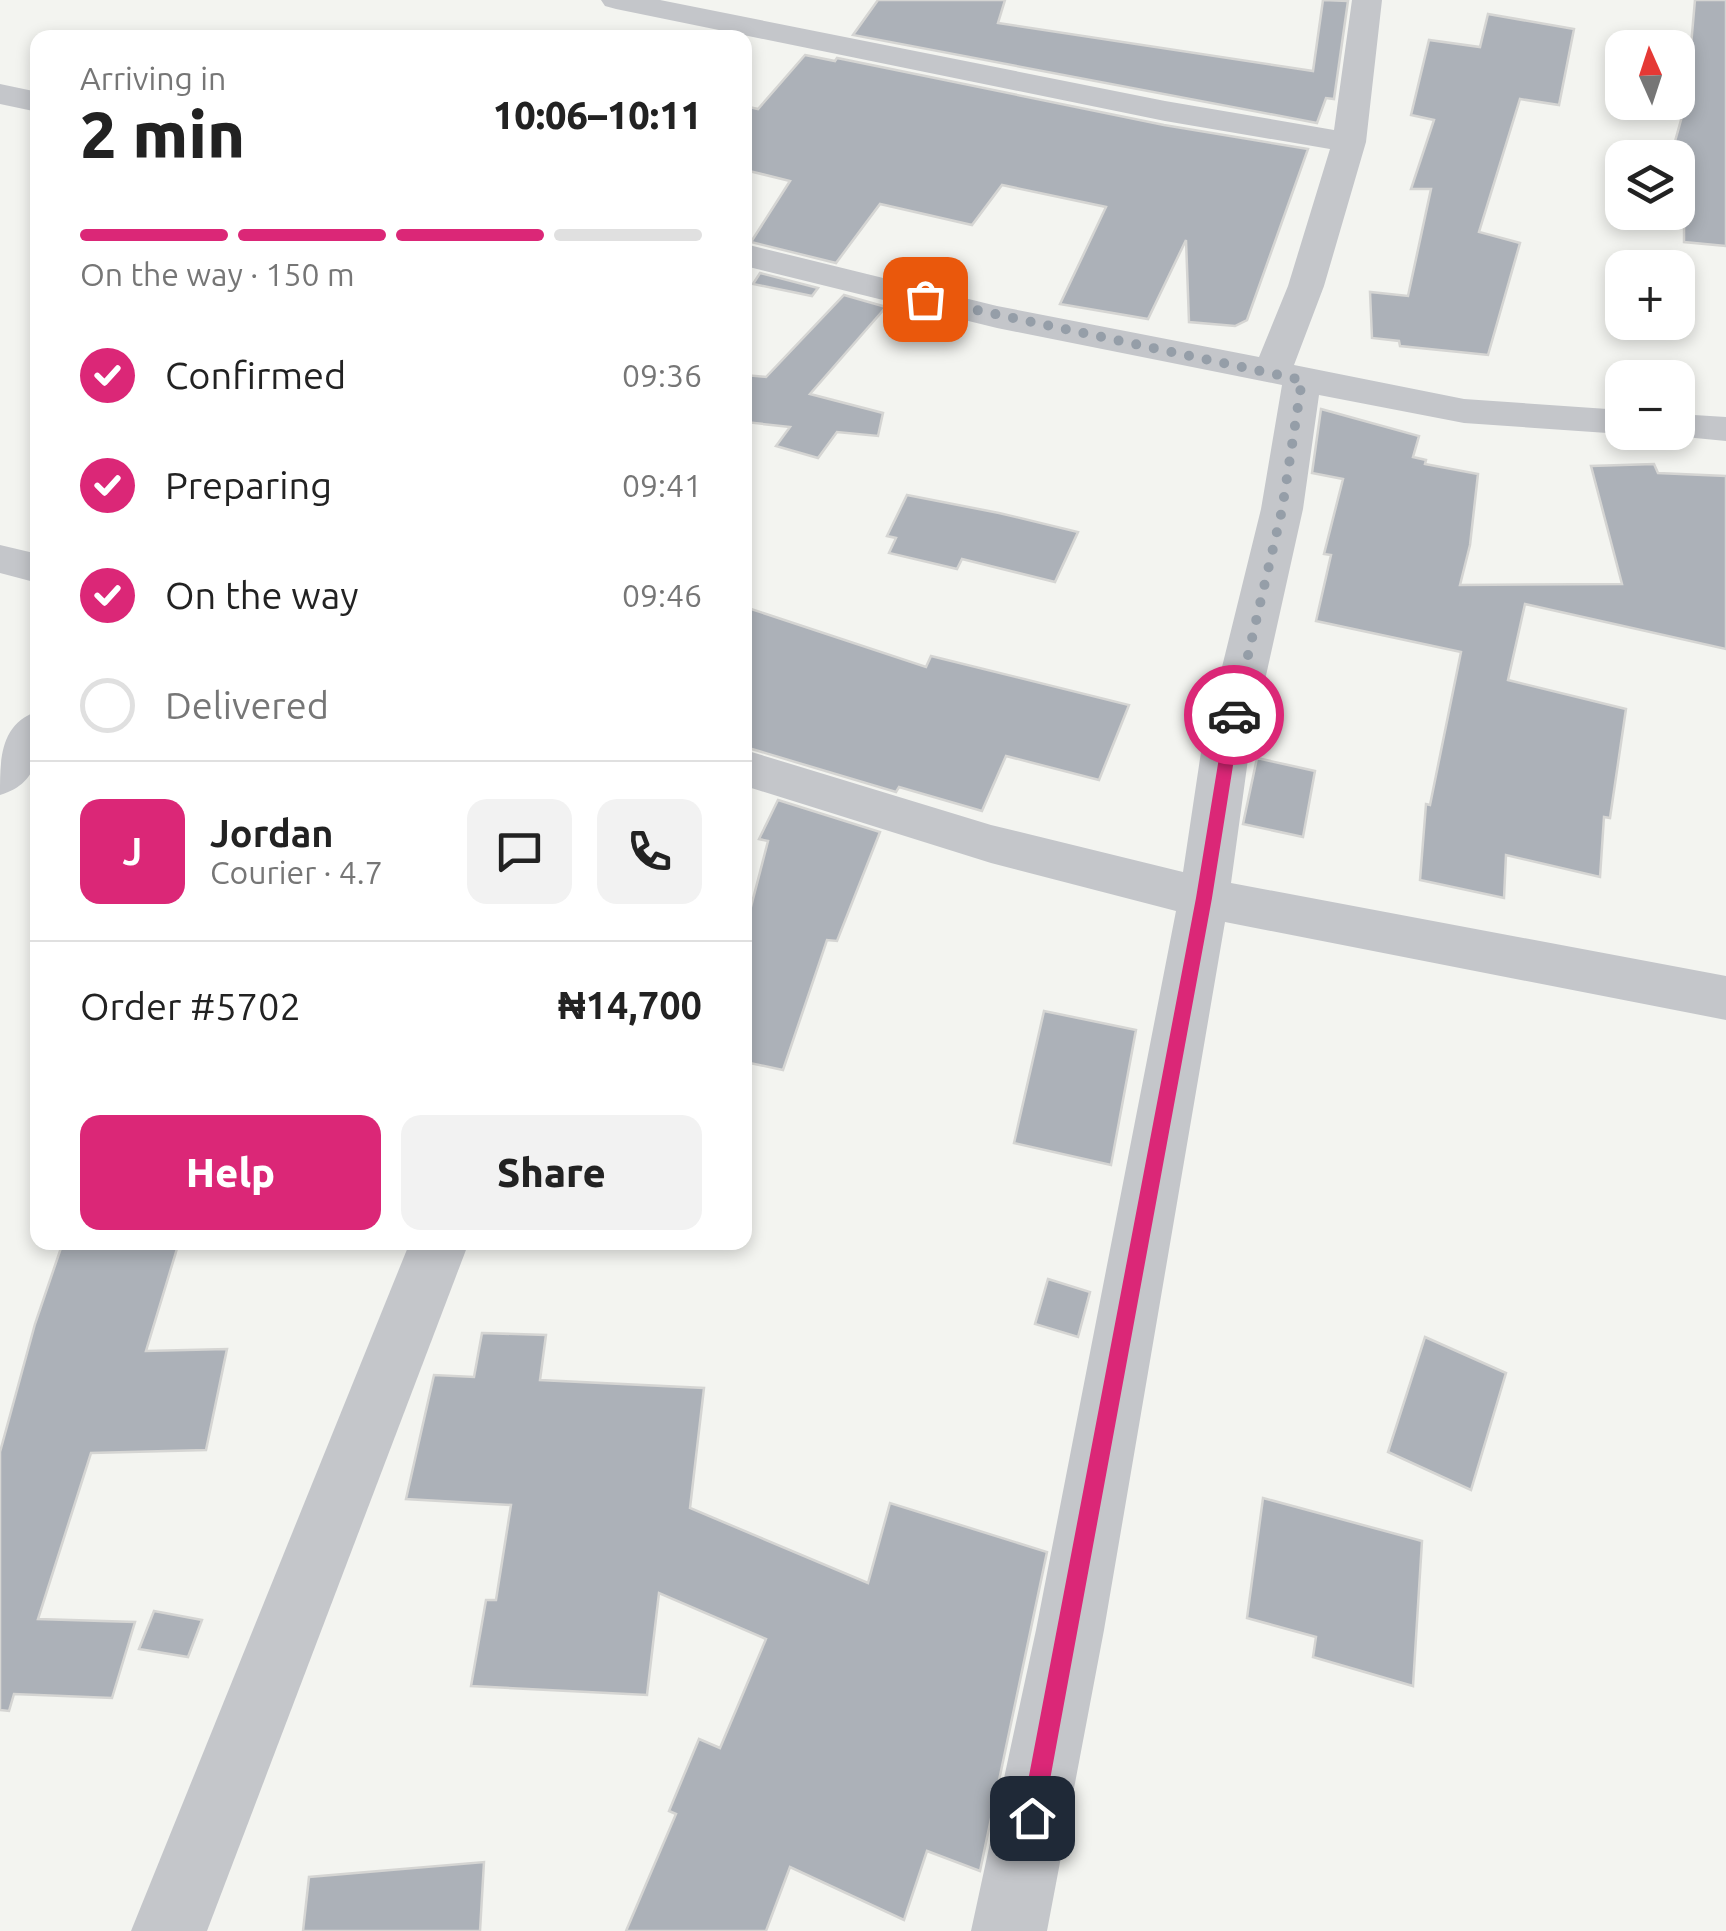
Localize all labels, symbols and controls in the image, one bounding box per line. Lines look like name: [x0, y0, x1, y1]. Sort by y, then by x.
north arrow: [1605, 30, 1695, 120]
map controls: [1605, 30, 1695, 450]
text: Arriving in: [80, 60, 226, 96]
text: 10:06–10:11: [493, 94, 702, 136]
text: 2 min: [80, 97, 245, 170]
button: layers: [1605, 140, 1695, 230]
button: +: [1605, 250, 1695, 340]
text: On the way · 150 m: [80, 256, 355, 292]
pin: [883, 257, 968, 342]
icon: bag: [898, 272, 953, 327]
icon: check: [80, 348, 135, 403]
text: Confirmed: [165, 354, 346, 396]
text: 09:36: [622, 357, 702, 393]
button: −: [1605, 360, 1695, 450]
icon: check: [80, 458, 135, 513]
text: Preparing: [165, 464, 332, 506]
text: 09:41: [622, 467, 702, 503]
icon: check: [80, 568, 135, 623]
text: On the way: [165, 574, 358, 616]
text: 09:46: [622, 577, 702, 613]
courier: [1184, 665, 1284, 765]
text: Delivered: [165, 684, 329, 726]
icon: car: [1207, 688, 1262, 743]
button: chat: [467, 799, 572, 904]
button: phone: [597, 799, 702, 904]
text: Jordan: [210, 812, 334, 854]
text: J: [123, 830, 142, 872]
text: Courier · 4.7: [210, 854, 383, 890]
text: ₦14,700: [558, 984, 702, 1026]
text: Order #5702: [80, 985, 301, 1027]
button: Help: [80, 1115, 381, 1230]
button: Share: [401, 1115, 702, 1230]
pin: [990, 1776, 1075, 1861]
icon: home: [1005, 1791, 1060, 1846]

